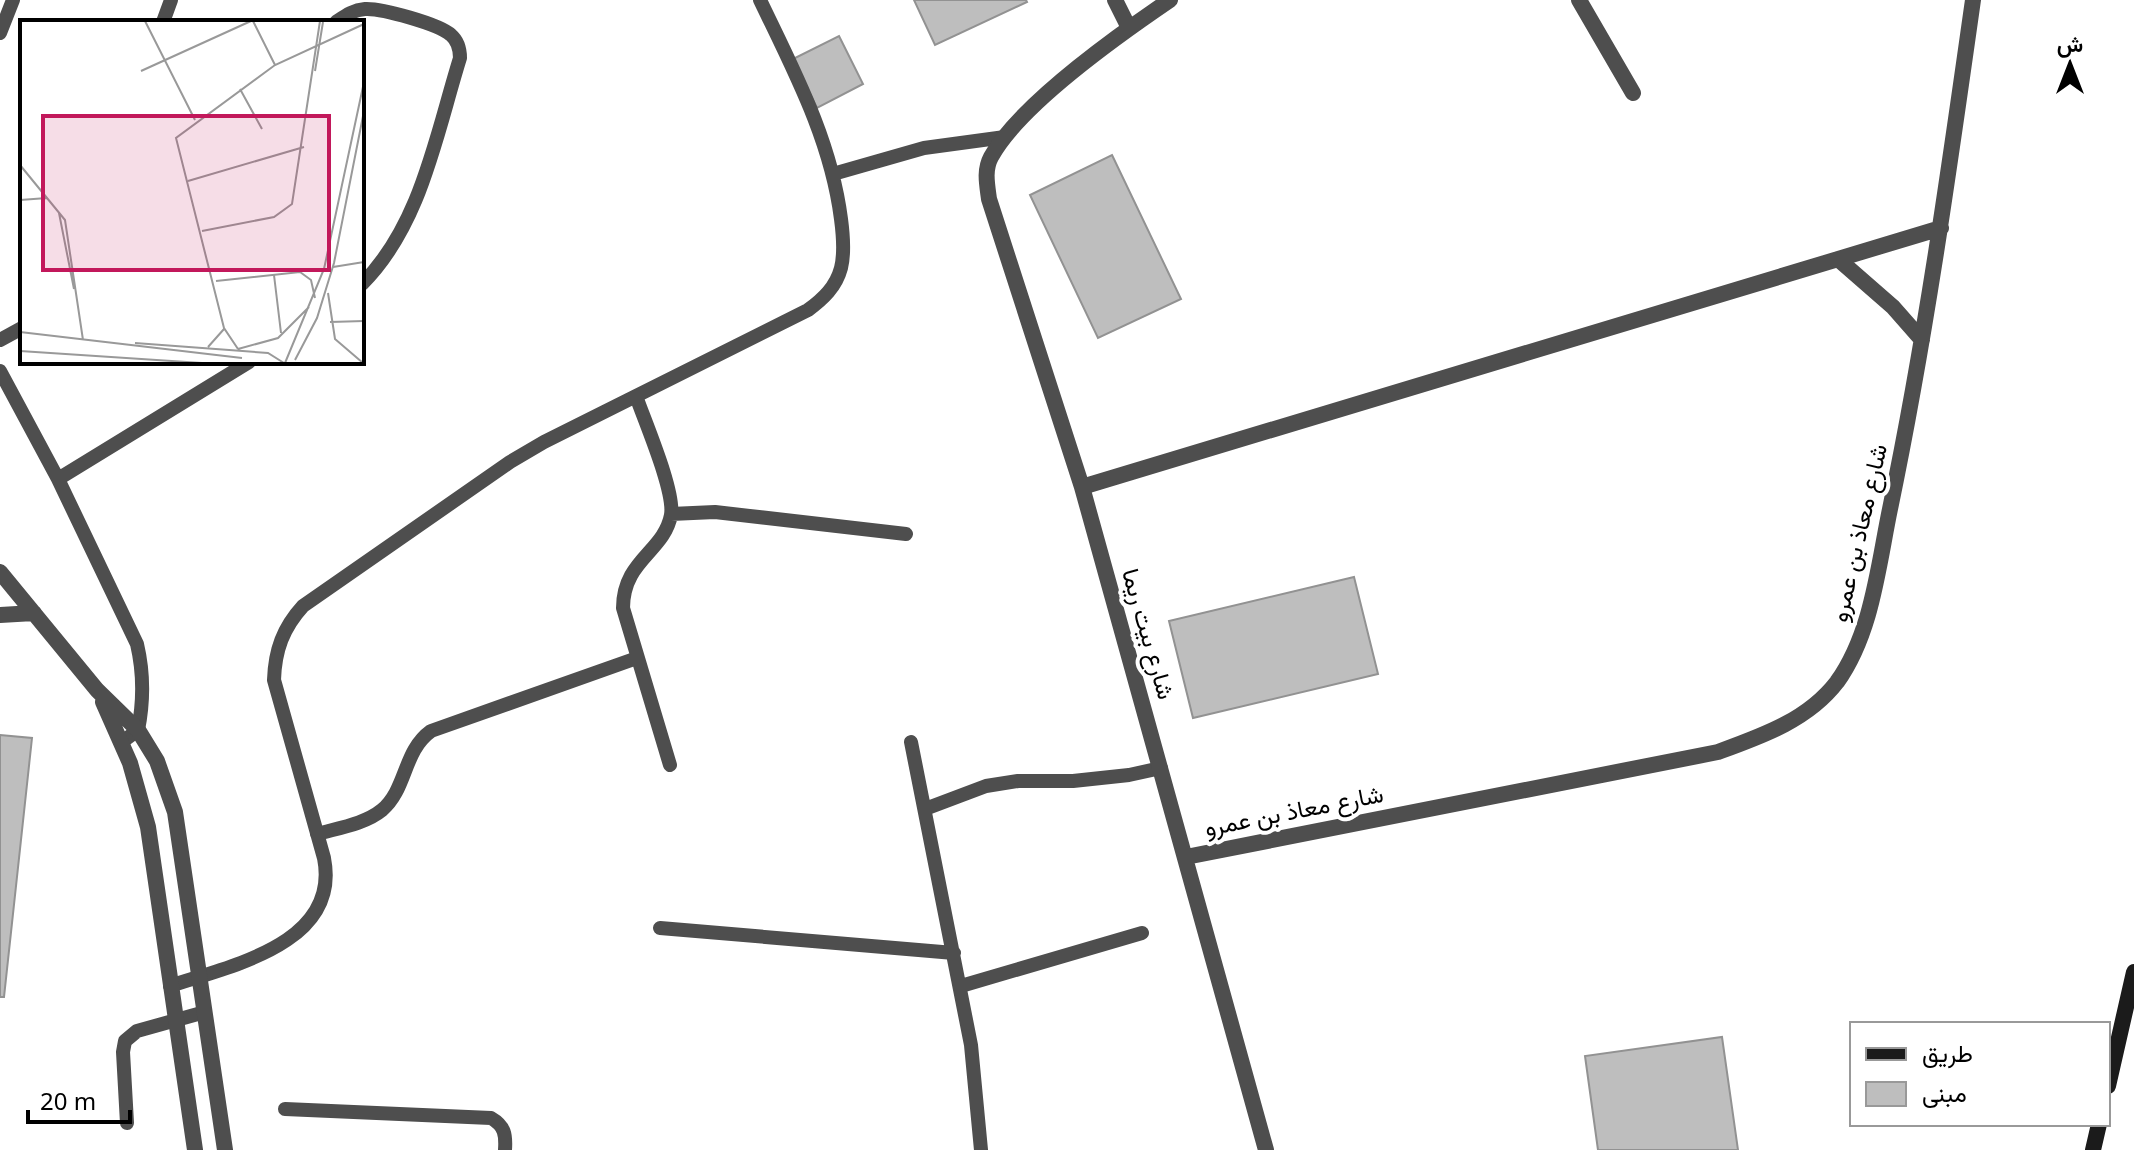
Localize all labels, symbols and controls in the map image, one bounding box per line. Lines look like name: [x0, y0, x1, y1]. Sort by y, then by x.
inset map: [20, 20, 364, 364]
north arrow: [2030, 24, 2110, 104]
text: ش: [2057, 28, 2083, 58]
street label: شارع معاذ بن عمرو: [1821, 441, 1895, 625]
street label: شارع بيت ريما: [1114, 564, 1184, 703]
street label: شارع معاذ بن عمرو: [1201, 776, 1386, 844]
legend: [1850, 1022, 2110, 1126]
text: طريق: [1922, 1036, 1973, 1069]
scale bar: [28, 1074, 130, 1124]
text: مبنى: [1922, 1076, 1967, 1109]
text: 20 m: [40, 1084, 96, 1117]

